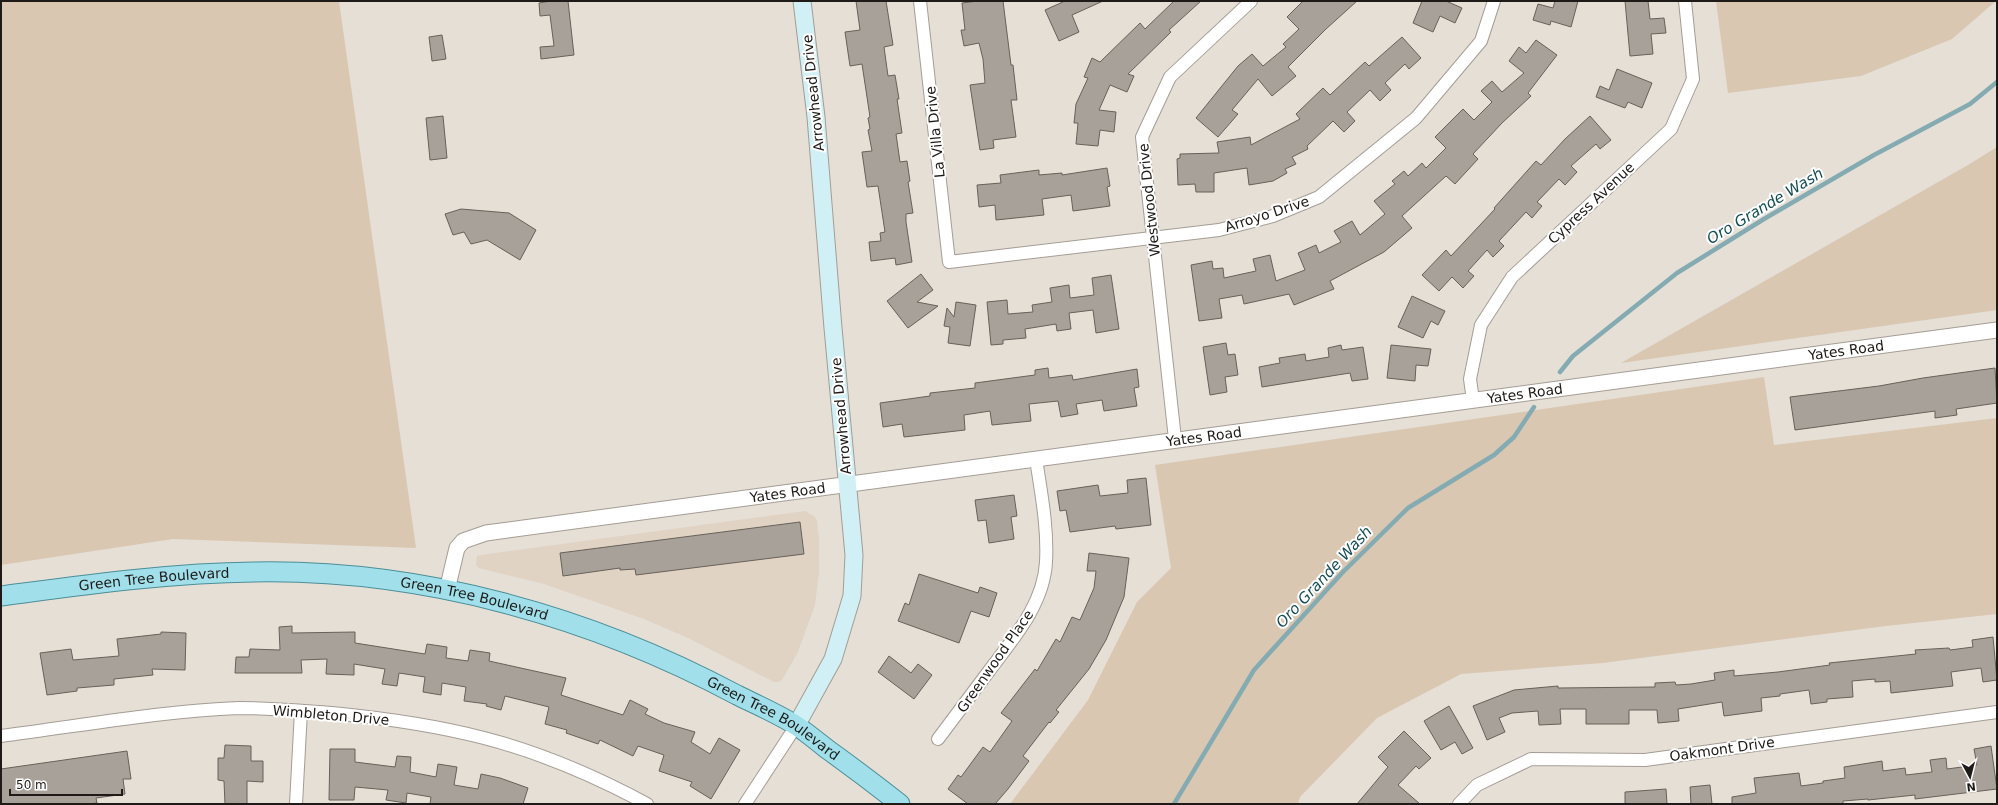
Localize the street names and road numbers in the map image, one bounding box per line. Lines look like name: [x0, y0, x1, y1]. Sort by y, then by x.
street label: Arrowhead Drive: [799, 34, 827, 152]
street label: La Villa Drive: [922, 85, 948, 179]
street label: Westwood Drive: [1135, 143, 1163, 257]
street label: Cypress Avenue: [1545, 159, 1637, 247]
street label: Arroyo Drive: [1223, 193, 1311, 235]
street label: Yates Road: [1806, 337, 1885, 363]
street label: Arrowhead Drive: [828, 357, 854, 475]
street label: Yates Road: [1485, 380, 1564, 407]
street label: Yates Road: [1164, 424, 1243, 450]
street label: Yates Road: [748, 479, 826, 506]
street label: Green Tree Boulevard: [78, 565, 230, 594]
street label: Green Tree Boulevard: [399, 574, 550, 623]
street label: Greenwood Place: [954, 607, 1036, 715]
street label: Green Tree Boulevard: [704, 673, 843, 763]
street label: Wimbleton Drive: [272, 702, 390, 728]
street label: Oakmont Drive: [1668, 734, 1776, 764]

